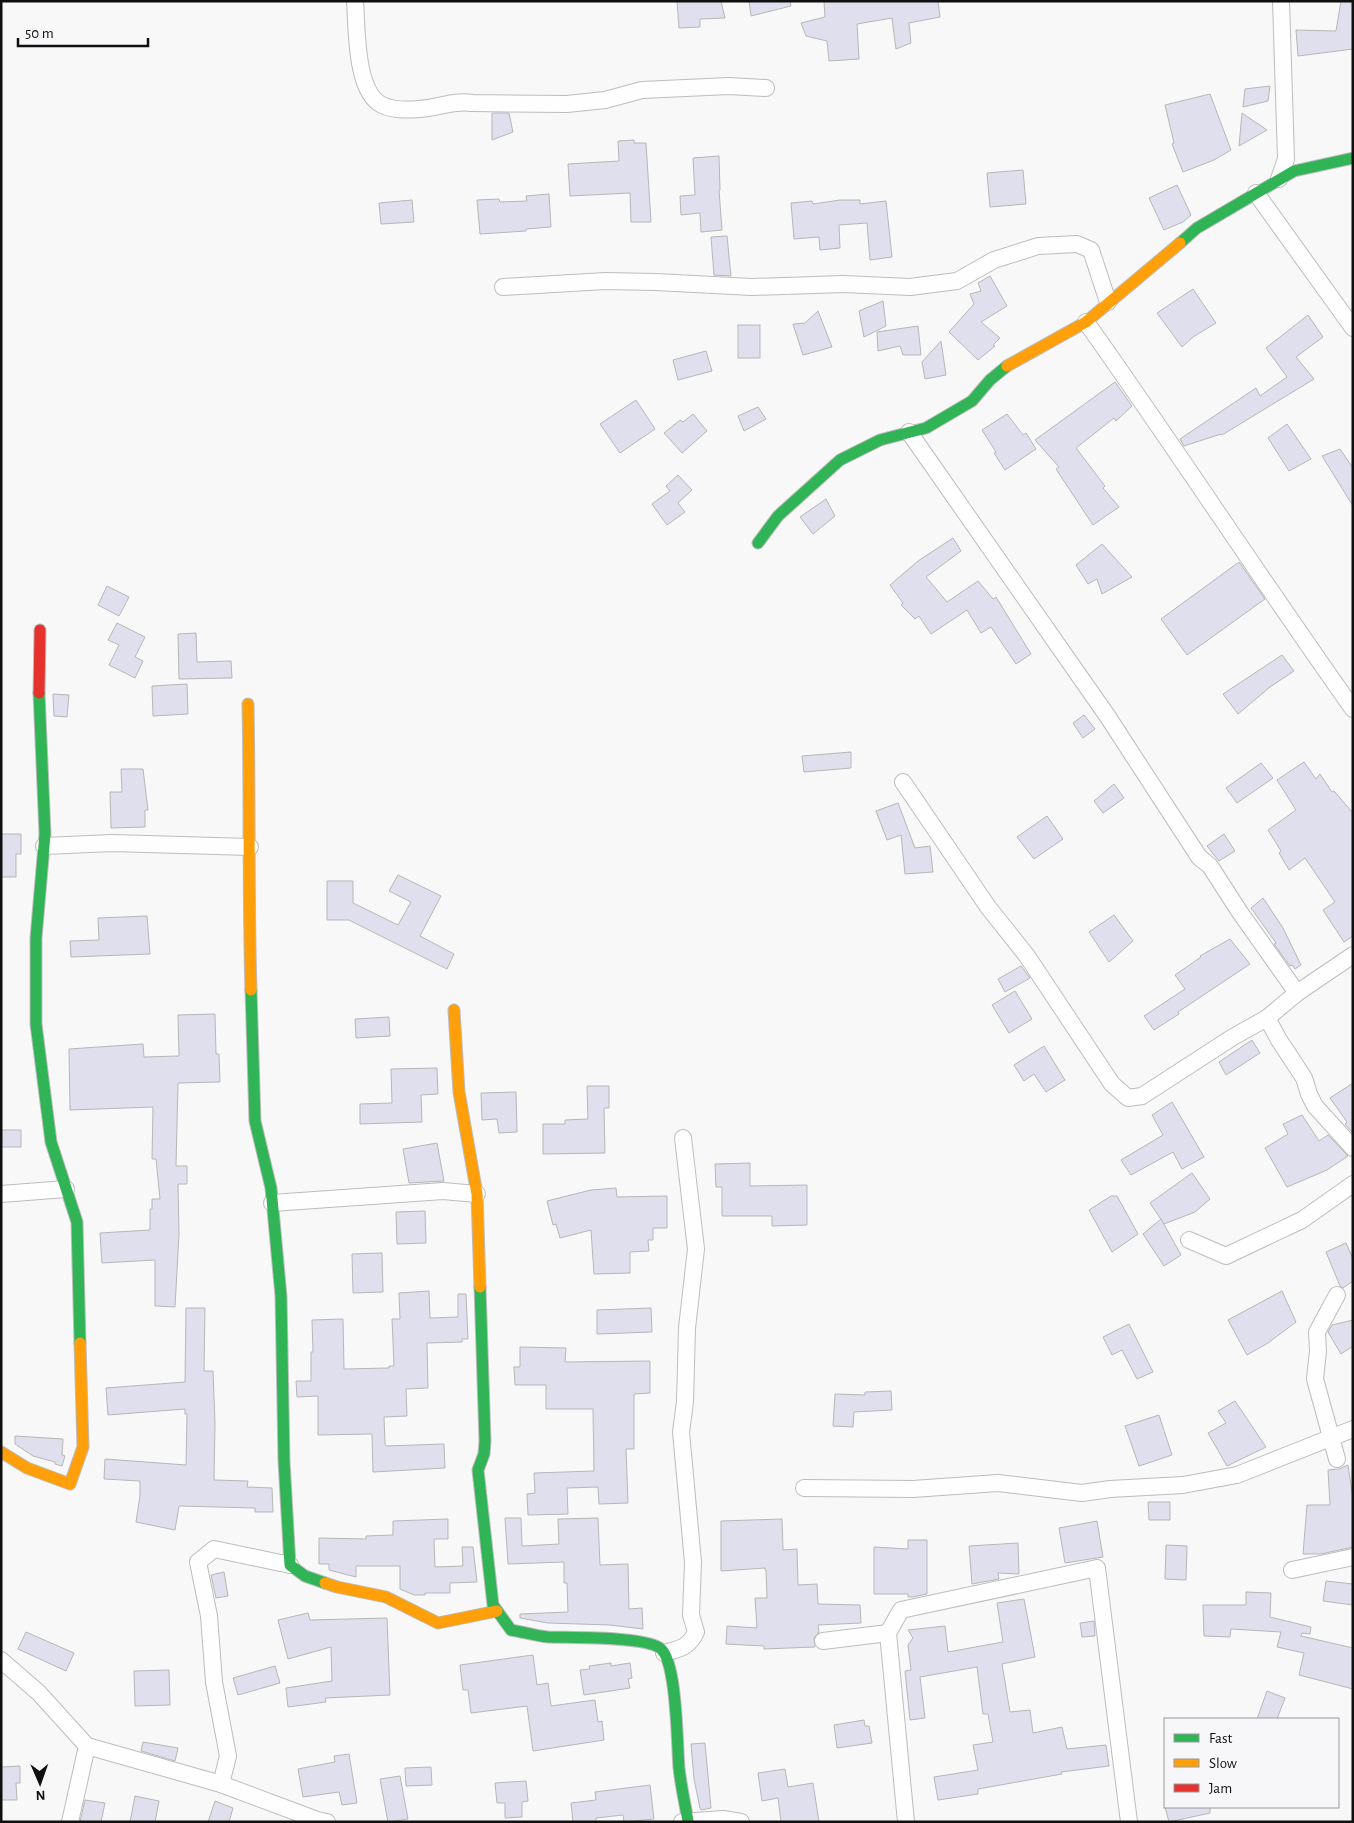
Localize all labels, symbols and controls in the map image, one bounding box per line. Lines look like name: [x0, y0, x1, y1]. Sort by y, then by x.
scale bar: [18, 15, 148, 47]
text: 50 m: [25, 26, 54, 41]
legend: [1164, 1718, 1339, 1808]
text: Fast: [1209, 1731, 1233, 1746]
text: Slow: [1209, 1756, 1237, 1771]
north arrow: [15, 1758, 65, 1808]
text: Jam: [1209, 1781, 1232, 1796]
text: N: [35, 1788, 46, 1802]

